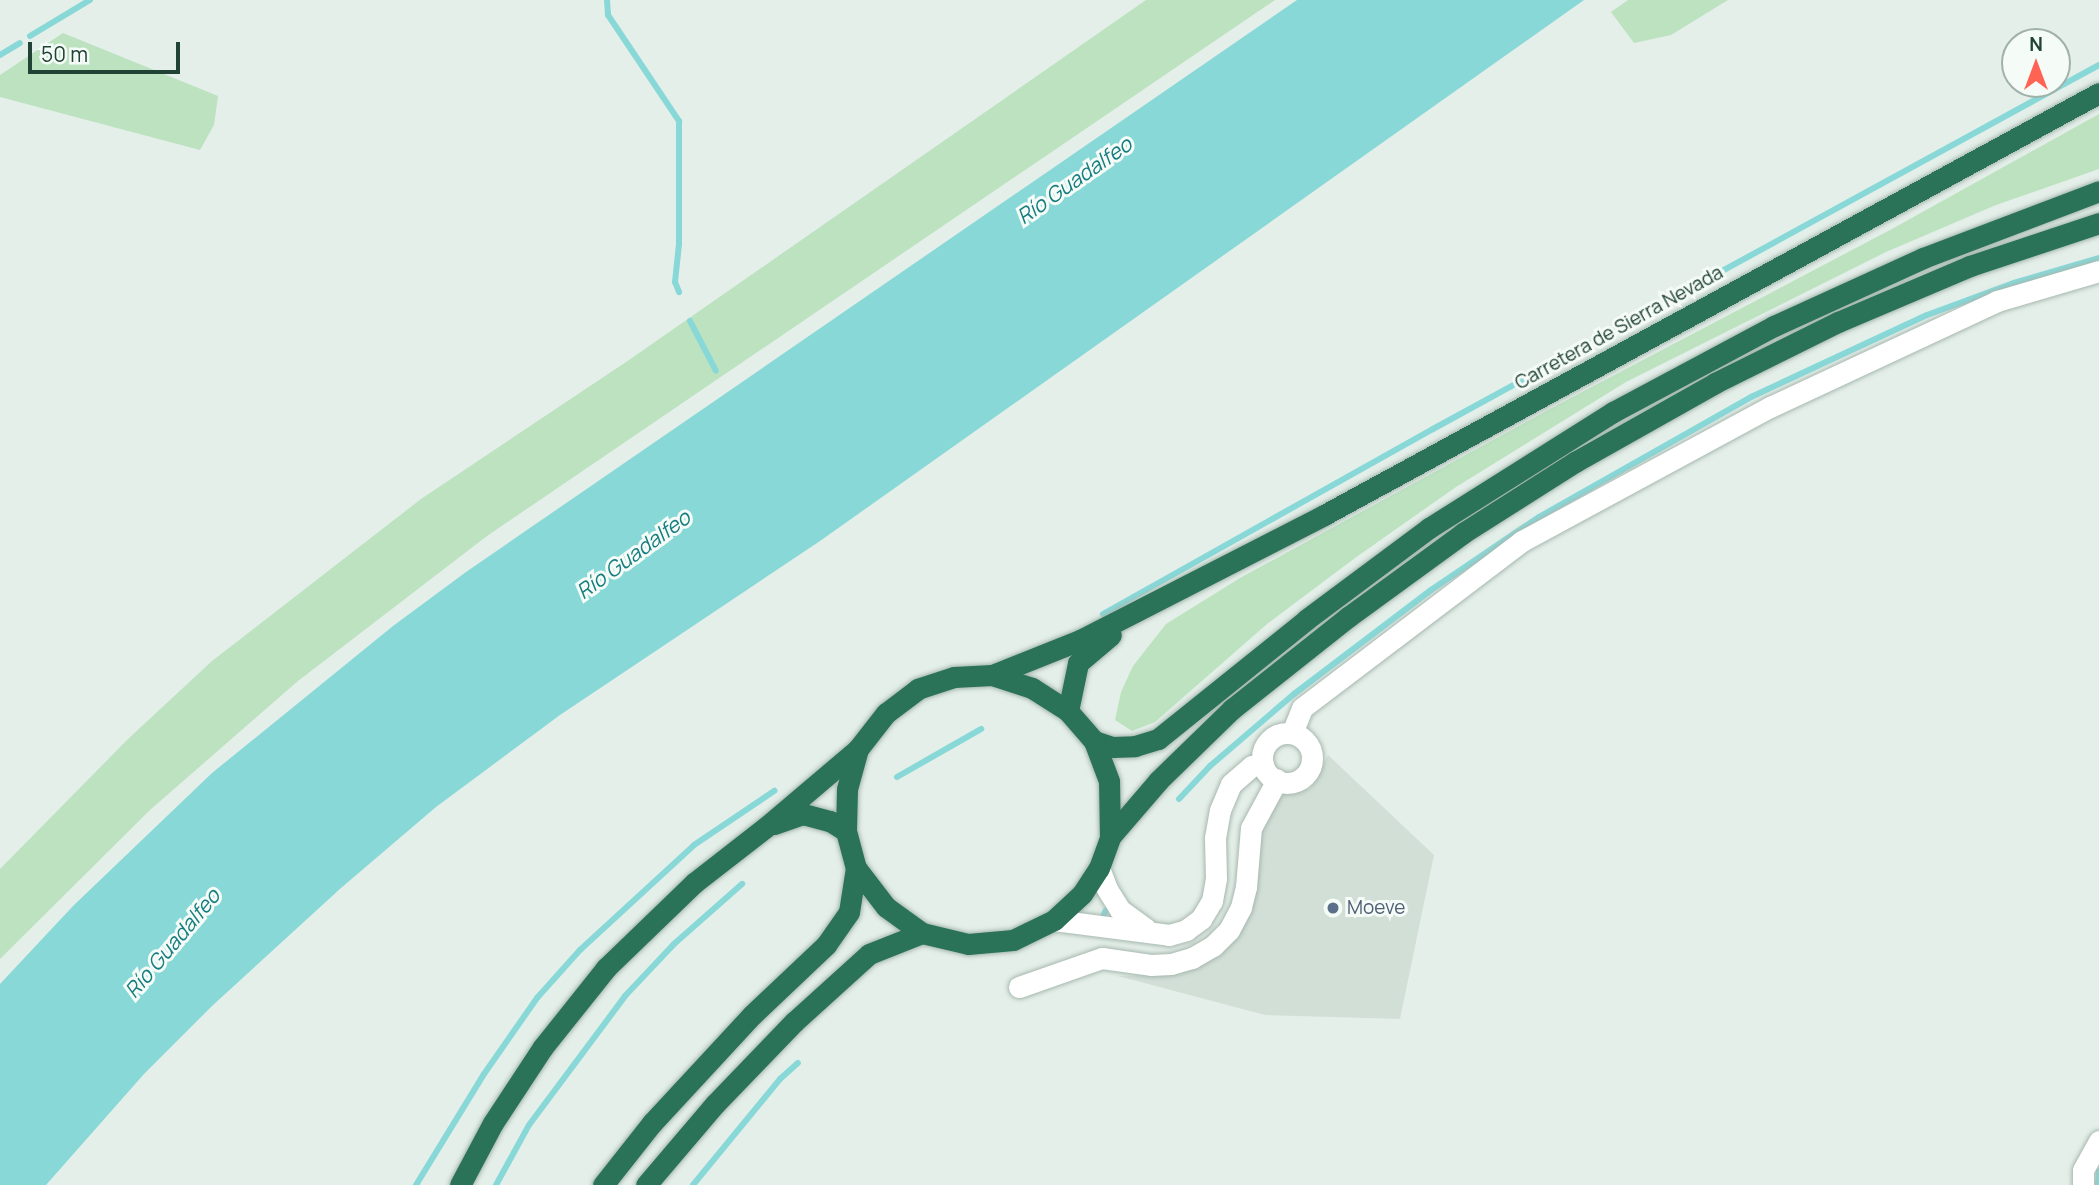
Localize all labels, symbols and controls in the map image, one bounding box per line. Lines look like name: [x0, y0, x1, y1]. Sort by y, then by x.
scale bar: [32, 28, 184, 72]
north arrow: [2001, 28, 2071, 98]
text: N: [2029, 31, 2043, 57]
text: 50 m: [41, 40, 88, 68]
water label: Río Guadalfeo: [1012, 131, 1136, 229]
street label: Carretera de Sierra Nevada: [1511, 261, 1727, 395]
water label: Río Guadalfeo: [571, 504, 695, 604]
water label: Río Guadalfeo: [119, 883, 225, 1003]
place label: Moeve: [1347, 897, 1405, 919]
marker: Moeve: [1325, 900, 1341, 916]

